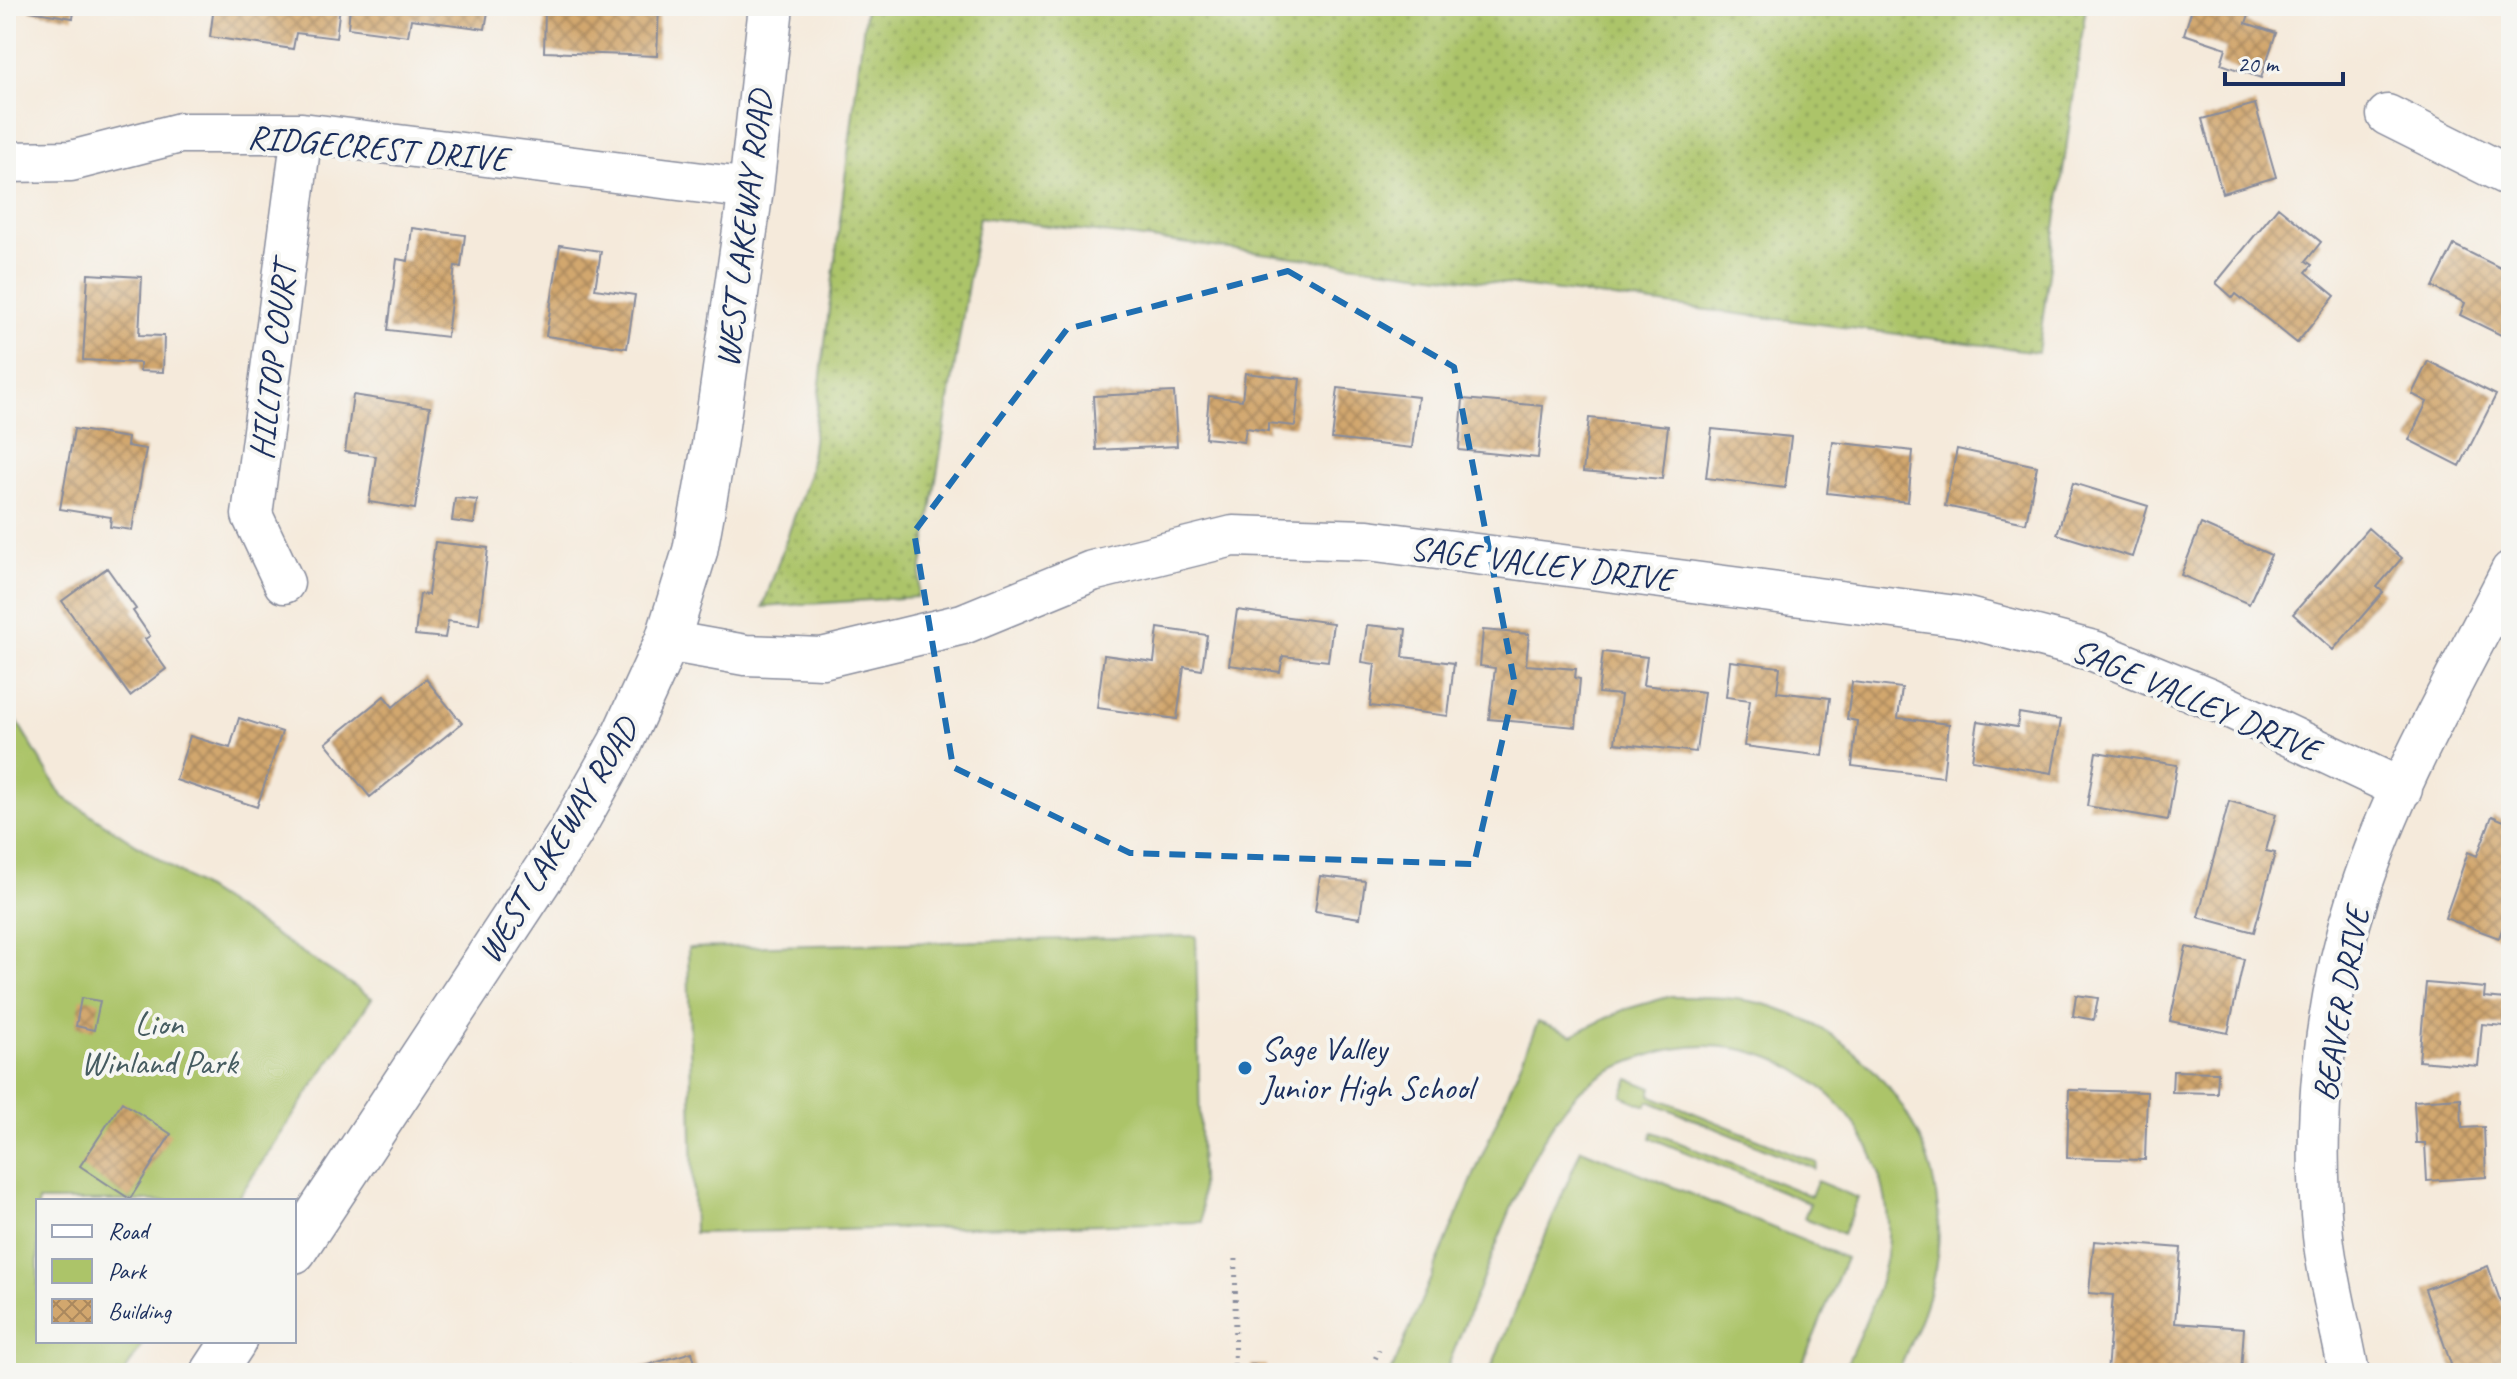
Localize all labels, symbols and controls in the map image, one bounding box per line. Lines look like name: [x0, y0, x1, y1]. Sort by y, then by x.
scale bar: [2225, 36, 2343, 86]
text: 20 m: [2237, 49, 2280, 79]
street label: WEST LAKEWAY ROAD: [705, 85, 782, 370]
street label: RIDGECREST DRIVE: [246, 115, 514, 181]
street label: HILLTOP COURT: [239, 252, 307, 462]
street label: SAGE VALLEY DRIVE: [1408, 526, 1680, 602]
street label: SAGE VALLEY DRIVE: [2066, 628, 2330, 773]
street label: WEST LAKEWAY ROAD: [467, 707, 649, 970]
street label: BEAVER DRIVE: [2302, 900, 2379, 1104]
park label: Lion Winland Park: [81, 1002, 240, 1084]
place label: Sage Valley Junior High School: [1259, 1027, 1479, 1109]
marker: Sage Valley Junior High School: [1236, 1059, 1254, 1077]
legend: [36, 1199, 296, 1343]
text: Road: [108, 1216, 152, 1246]
text: Park: [108, 1256, 148, 1286]
text: Building: [108, 1296, 173, 1326]

